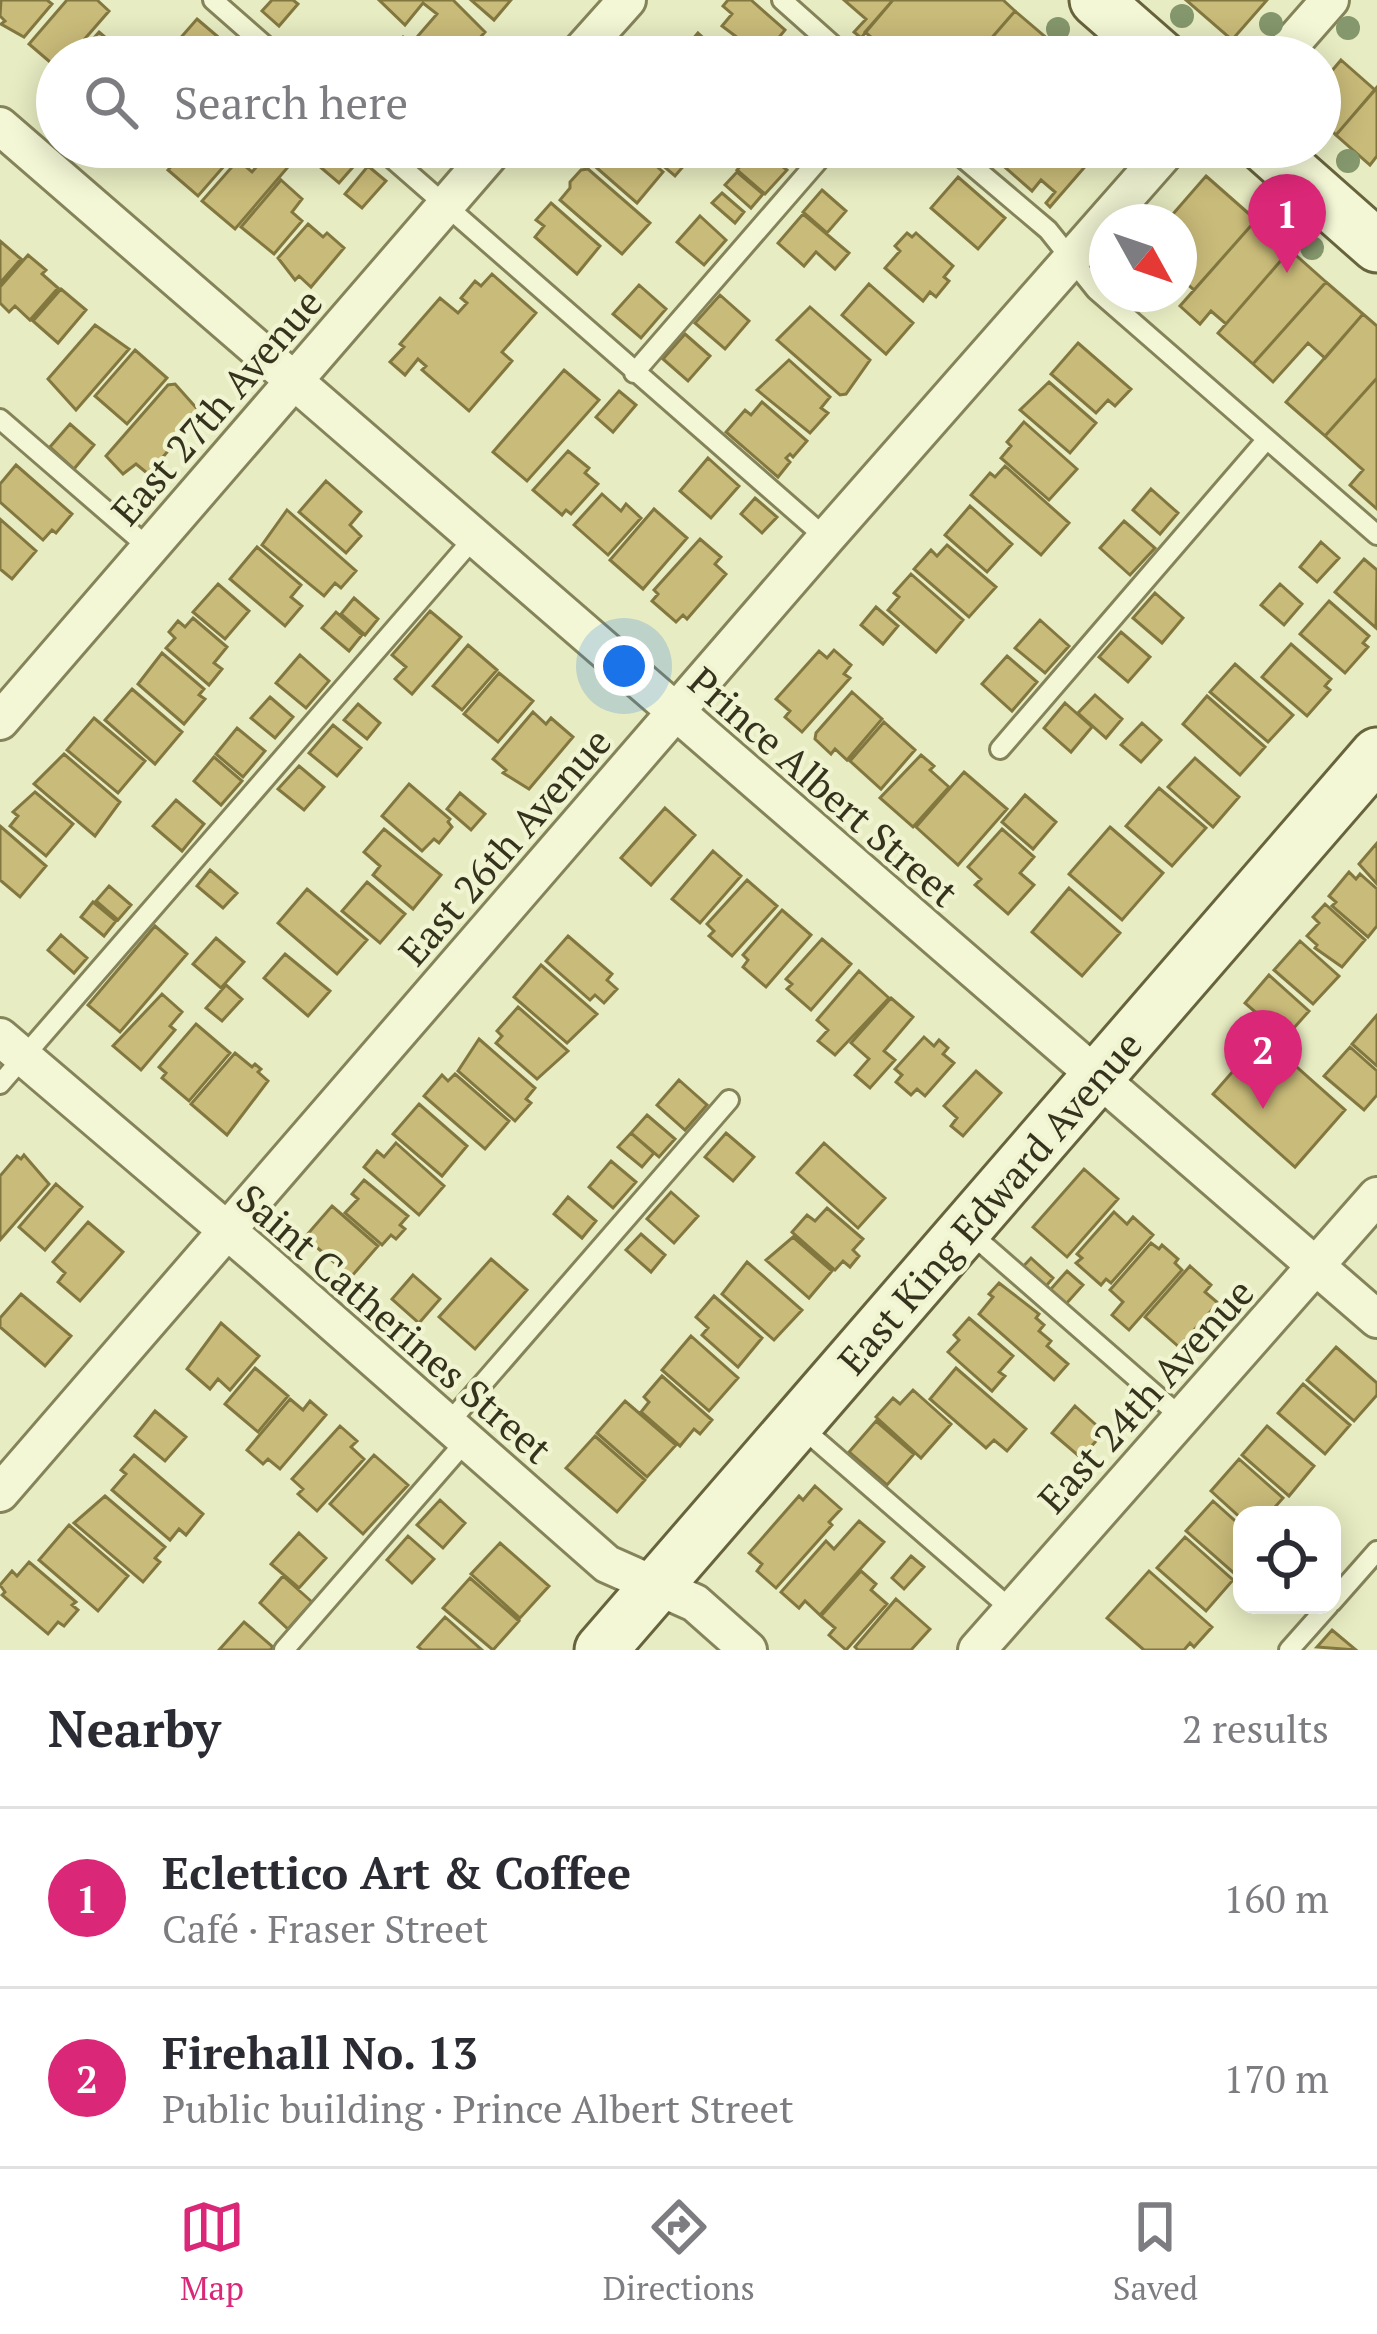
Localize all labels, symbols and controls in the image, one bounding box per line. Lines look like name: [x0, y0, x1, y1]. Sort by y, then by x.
search box: [36, 36, 1341, 168]
icon: search: [78, 69, 144, 135]
text: Search here: [174, 72, 408, 132]
pin: 1: [1248, 174, 1326, 273]
north arrow: [1089, 204, 1197, 312]
street label: East 27th Avenue: [99, 277, 333, 535]
your location: [594, 636, 654, 696]
street label: Prince Albert Street: [678, 654, 970, 918]
street label: East 26th Avenue: [386, 716, 622, 976]
pin: 2: [1224, 1010, 1302, 1109]
street label: East King Edward Avenue: [825, 1019, 1153, 1385]
street label: Saint Catherines Street: [227, 1172, 563, 1474]
street label: East 24th Avenue: [1026, 1267, 1264, 1523]
map controls: [1233, 1506, 1341, 1614]
button: locate: [1233, 1506, 1341, 1614]
text: Nearby: [48, 1694, 221, 1762]
text: 2 results: [1182, 1702, 1329, 1754]
text: Eclettico Art & Coffee: [162, 1842, 631, 1902]
text: 1: [76, 1872, 98, 1924]
text: 160 m: [1224, 1872, 1329, 1924]
text: Café · Fraser Street: [162, 1902, 488, 1954]
text: Firehall No. 13: [162, 2022, 478, 2082]
text: 2: [76, 2052, 98, 2104]
text: 170 m: [1224, 2052, 1329, 2104]
text: Public building · Prince Albert Street: [162, 2082, 794, 2134]
tab: Map: [179, 2194, 245, 2309]
tab: Directions: [603, 2194, 755, 2309]
tab: Saved: [1113, 2194, 1198, 2309]

